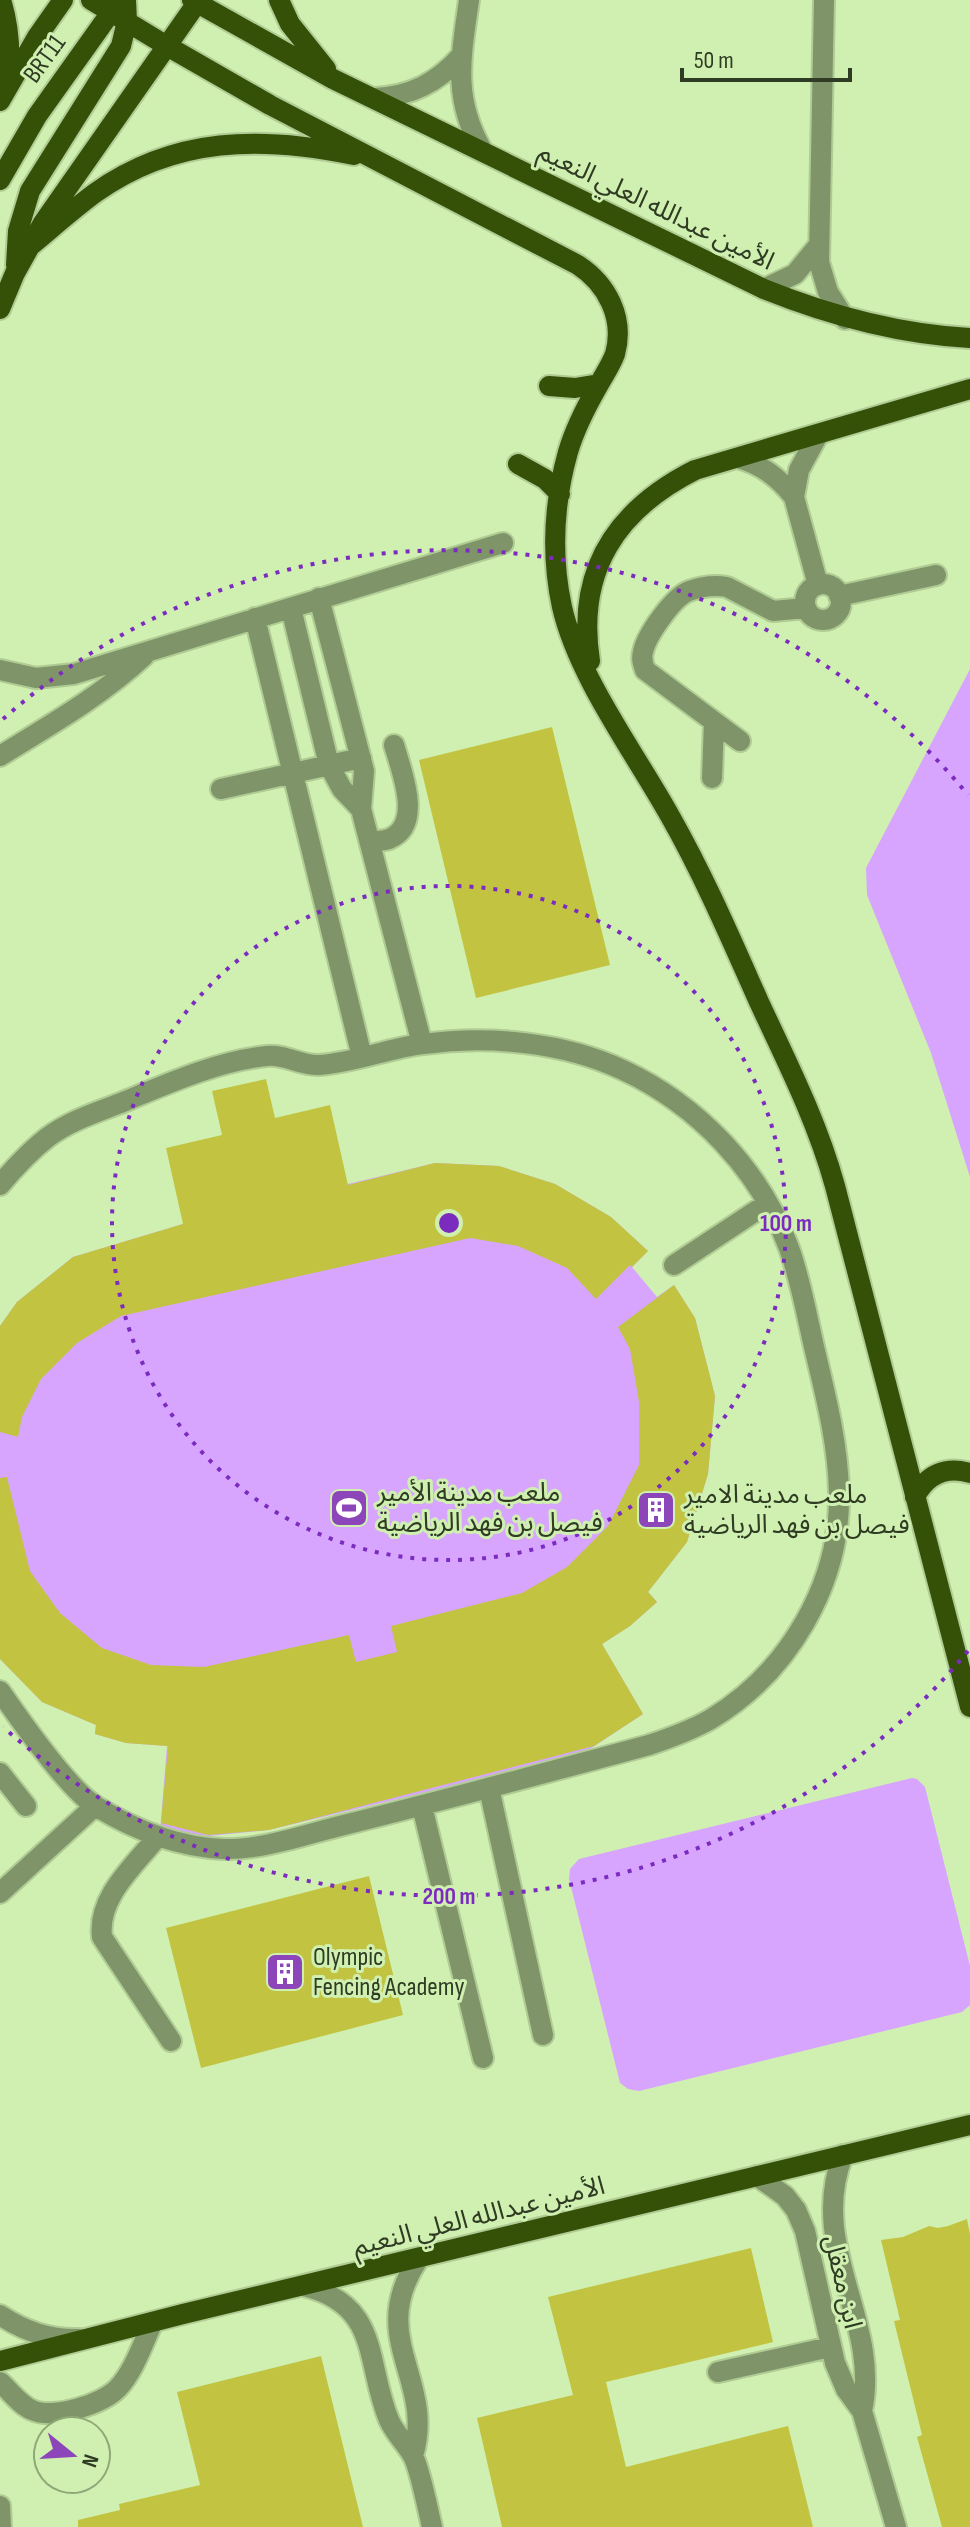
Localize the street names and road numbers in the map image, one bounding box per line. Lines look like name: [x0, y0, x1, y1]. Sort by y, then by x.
street label: BRT11: [17, 29, 73, 89]
street label: الأمين عبدالله العلي النعيم: [532, 136, 779, 280]
street label: الأمين عبدالله العلي النعيم: [350, 2171, 609, 2266]
street label: ابن معقل: [816, 2232, 868, 2332]

